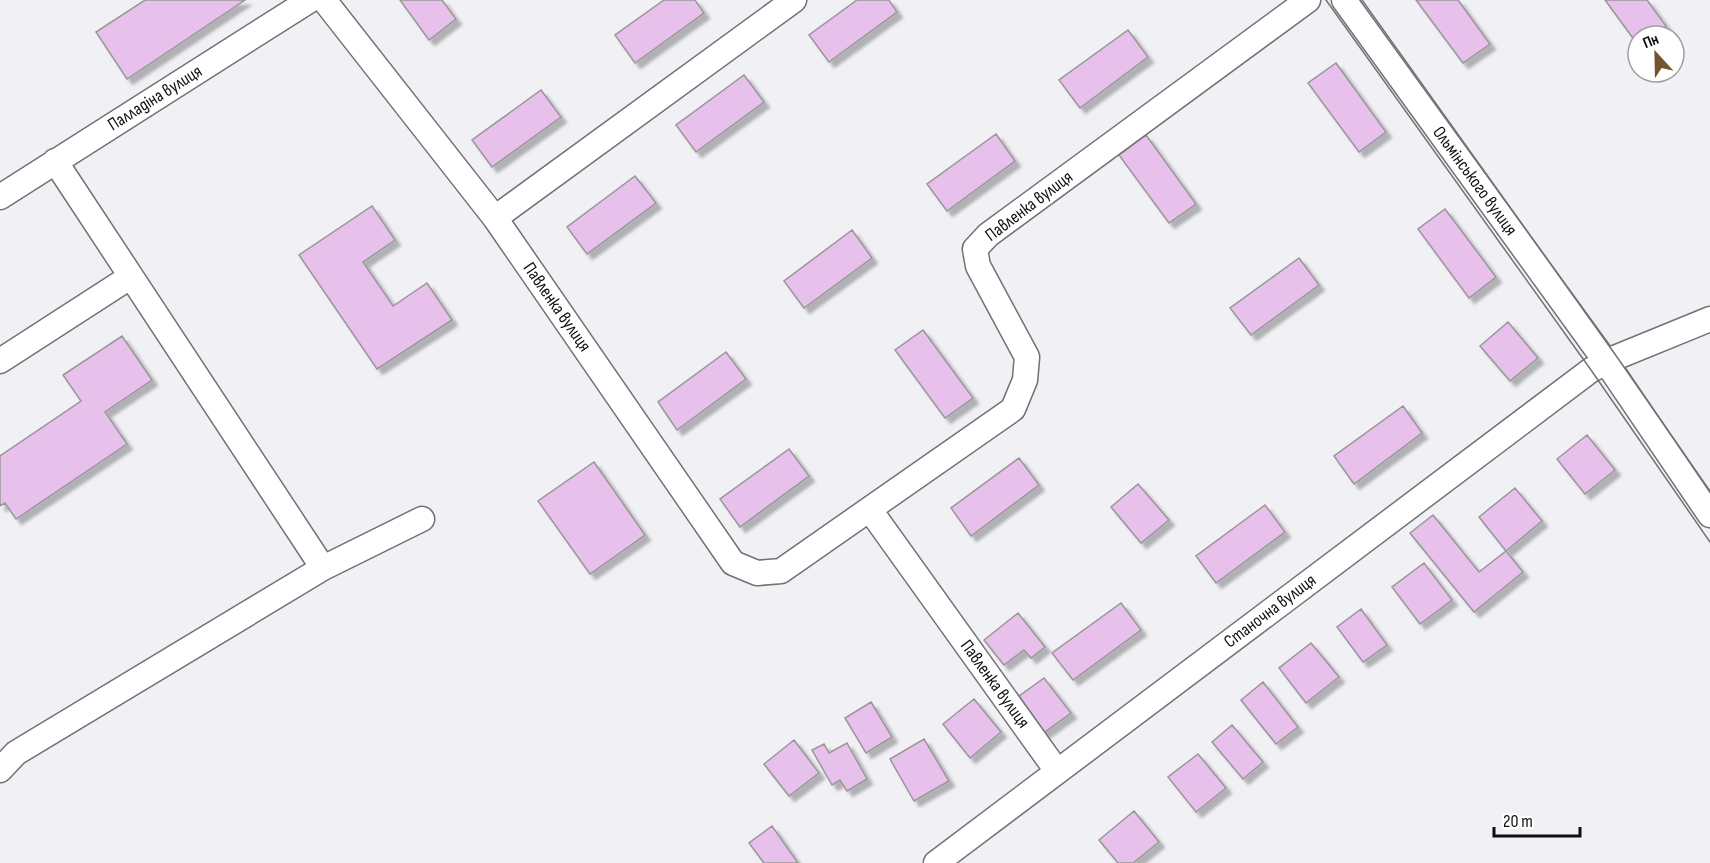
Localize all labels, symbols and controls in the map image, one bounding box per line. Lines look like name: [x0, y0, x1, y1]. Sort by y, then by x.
north arrow: [1626, 24, 1686, 84]
text: Пн: [1640, 30, 1662, 53]
street label: Палладіна вулиця: [104, 61, 206, 135]
street label: Ольмінського вулиця: [1428, 122, 1522, 240]
street label: Павленка вулиця: [981, 166, 1077, 246]
street label: Павленка вулиця: [519, 258, 595, 356]
street label: Станочна вулиця: [1220, 570, 1320, 652]
street label: Павленка вулиця: [956, 636, 1034, 732]
scale bar: [1494, 800, 1580, 838]
text: 20 m: [1503, 811, 1533, 832]

